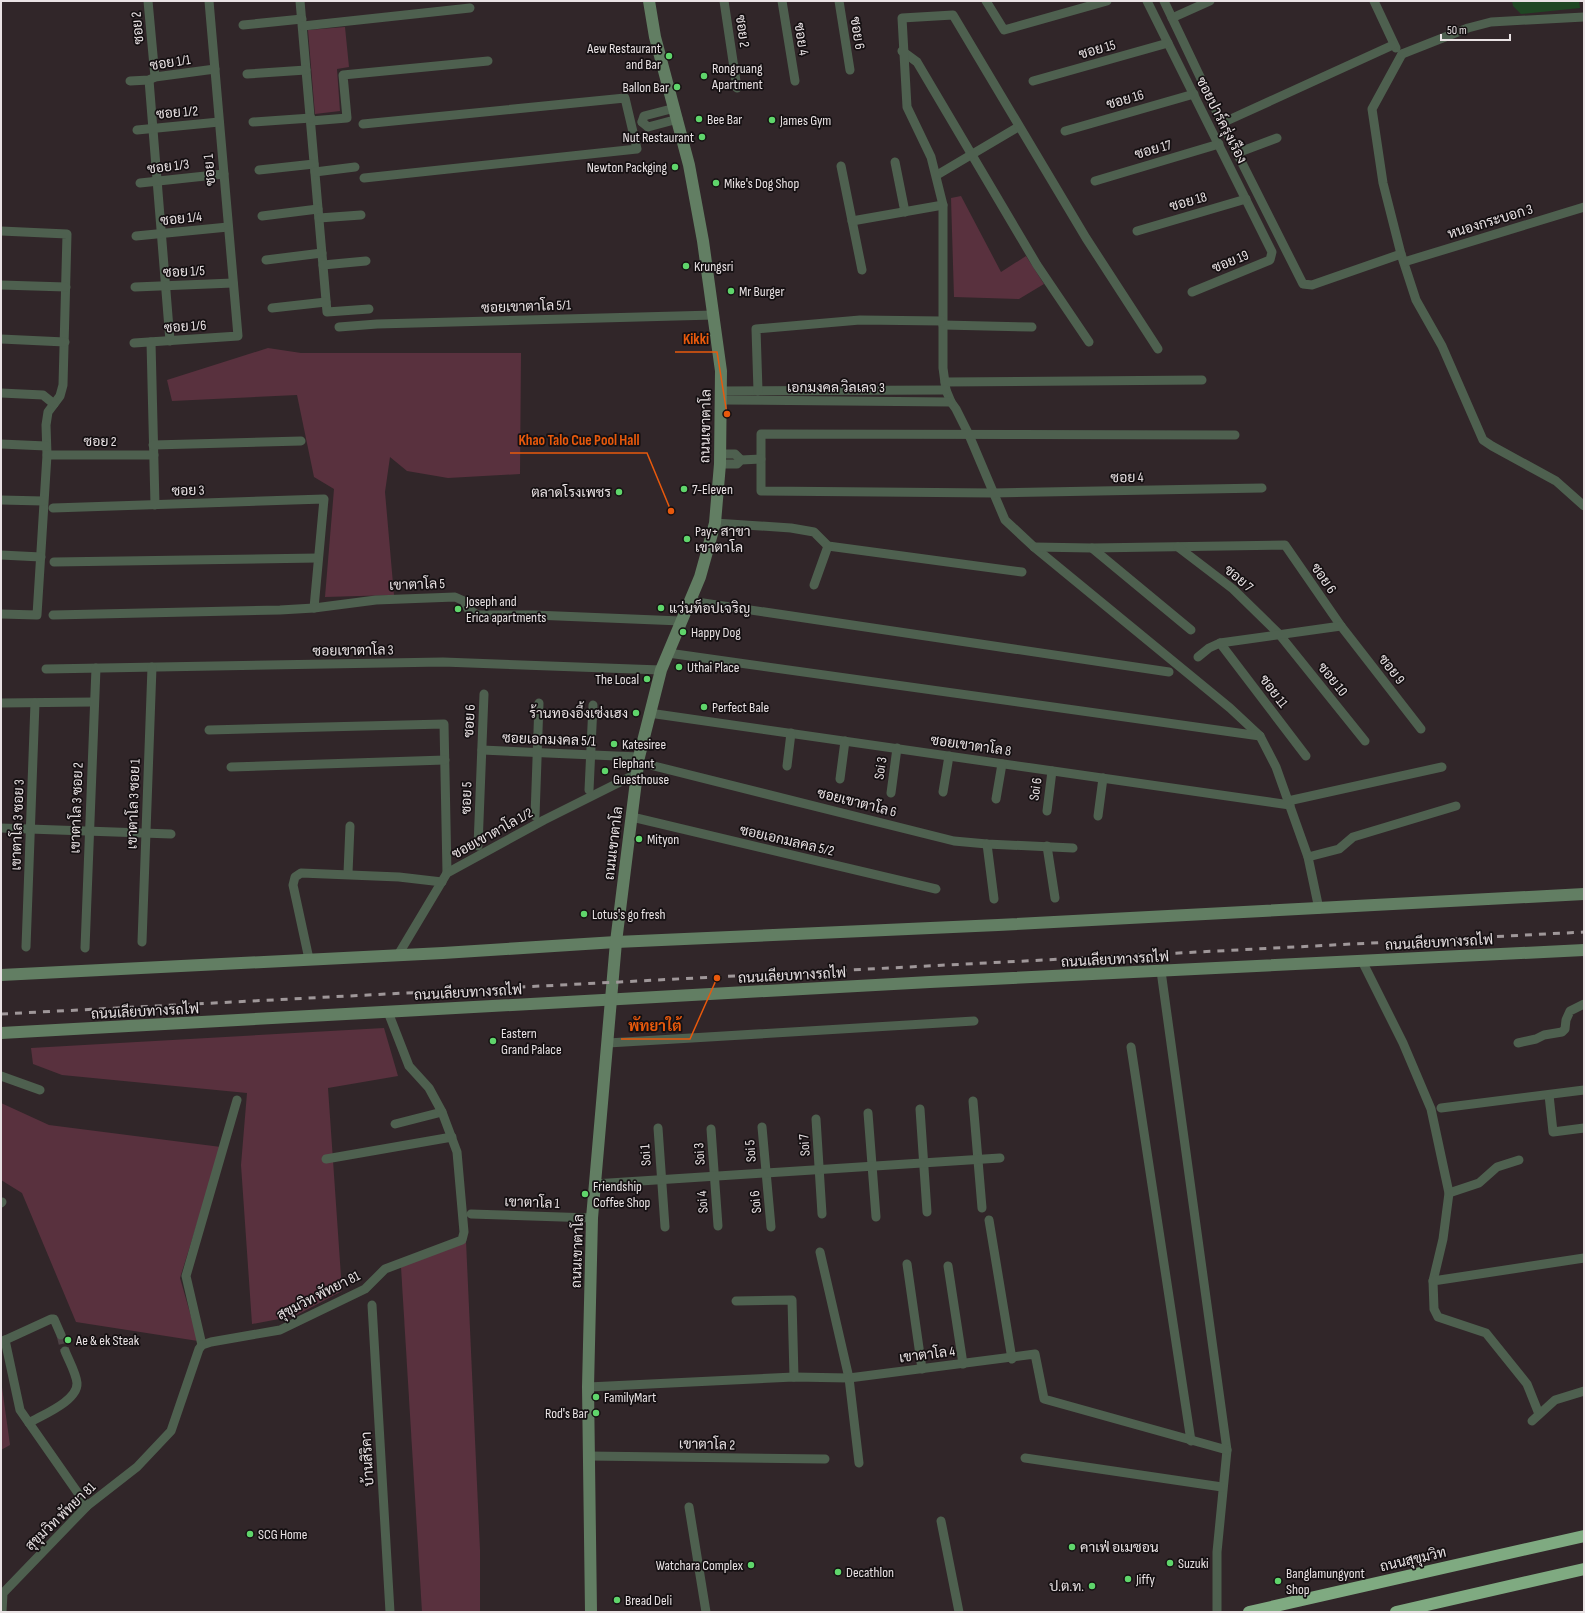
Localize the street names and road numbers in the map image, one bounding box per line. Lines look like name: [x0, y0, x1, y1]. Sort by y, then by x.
street label: ซอย 2: [128, 11, 147, 45]
street label: ซอย 2: [732, 14, 753, 49]
street label: ซอย 6: [847, 15, 868, 51]
street label: ซอย 4: [791, 21, 812, 57]
street label: ซอย 15: [1077, 36, 1118, 63]
street label: ซอย 1/1: [148, 51, 192, 74]
street label: ซอยปาร์ครุ่งเรือง: [1192, 74, 1252, 167]
street label: ซอย 16: [1104, 86, 1146, 113]
street label: ซอย 1/2: [155, 102, 199, 123]
street label: ซอย 17: [1133, 136, 1174, 163]
street label: ซอย 1: [200, 153, 219, 187]
street label: ซอย 1/3: [146, 155, 190, 178]
street label: ซอย 18: [1167, 188, 1209, 215]
street label: หนองกระบอก 3: [1446, 200, 1535, 242]
street label: ซอย 1/4: [159, 208, 203, 229]
street label: ซอย 19: [1209, 246, 1251, 276]
street label: ซอย 1/5: [163, 262, 206, 281]
street label: ซอยเขาตาโล 5/1: [481, 296, 571, 317]
street label: ซอย 1/6: [163, 317, 207, 336]
street label: เอกมงคล วิลเลจ 3: [787, 379, 885, 396]
street label: ถนนเขาตาโล: [696, 389, 715, 463]
street label: ซอย 2: [84, 433, 117, 450]
street label: ซอย 4: [1110, 469, 1144, 486]
street label: ซอย 3: [171, 481, 205, 500]
street label: ซอย 6: [1307, 560, 1340, 597]
street label: ซอย 7: [1221, 561, 1257, 596]
street label: เขาตาโล 5: [389, 575, 446, 594]
street label: ซอยเขาตาโล 3: [312, 641, 394, 660]
street label: ซอย 9: [1375, 651, 1409, 688]
street label: ซอย 10: [1314, 659, 1351, 700]
street label: ซอย 11: [1256, 671, 1292, 711]
street label: ซอย 6: [460, 704, 479, 738]
street label: ซอยเอกมงคล 5/1: [502, 729, 596, 750]
street label: ซอยเขาตาโล 8: [929, 731, 1012, 760]
street label: Soi 3: [870, 756, 891, 781]
street label: เขาตาโล 3 ซอย 1: [123, 758, 144, 850]
street label: เขาตาโล 3 ซอย 2: [66, 762, 87, 854]
street label: Soi 6: [1025, 777, 1045, 802]
street label: เขาตาโล 3 ซอย 3: [7, 779, 28, 871]
street label: ซอย 5: [457, 781, 476, 815]
street label: ซอยเขาตาโล 6: [815, 784, 898, 821]
street label: ซอยเขาตาโล 1/2: [449, 804, 536, 863]
street label: ถนนเขาตาโล: [601, 805, 626, 881]
street label: ซอยเอกมลคล 5/2: [738, 821, 836, 860]
street label: ถนนเลียบทางรถไฟ: [1384, 930, 1494, 954]
street label: ถนนเลียบทางรถไฟ: [1060, 947, 1170, 971]
street label: ถนนเลียบทางรถไฟ: [737, 963, 847, 987]
street label: ถนนเลียบทางรถไฟ: [413, 980, 523, 1004]
street label: ถนนเลียบทางรถไฟ: [90, 999, 200, 1023]
street label: Soi 7: [795, 1133, 814, 1157]
street label: Soi 5: [741, 1139, 760, 1163]
street label: Soi 3: [690, 1142, 709, 1166]
street label: Soi 1: [636, 1144, 655, 1166]
street label: Soi 4: [693, 1190, 712, 1214]
street label: Soi 6: [746, 1190, 765, 1214]
street label: เขาตาโล 1: [504, 1193, 560, 1212]
street label: ถนนเขาตาโล: [568, 1214, 587, 1288]
street label: สุขุมวิท พัทยา 81: [274, 1267, 363, 1325]
street label: เขาตาโล 4: [898, 1343, 956, 1366]
street label: บ้านสิริคา: [357, 1431, 377, 1487]
street label: เขาตาโล 2: [679, 1436, 735, 1453]
street label: สุขุมวิท พัทยา 81: [22, 1479, 100, 1555]
street label: ถนนสุขุมวิท: [1378, 1544, 1448, 1576]

